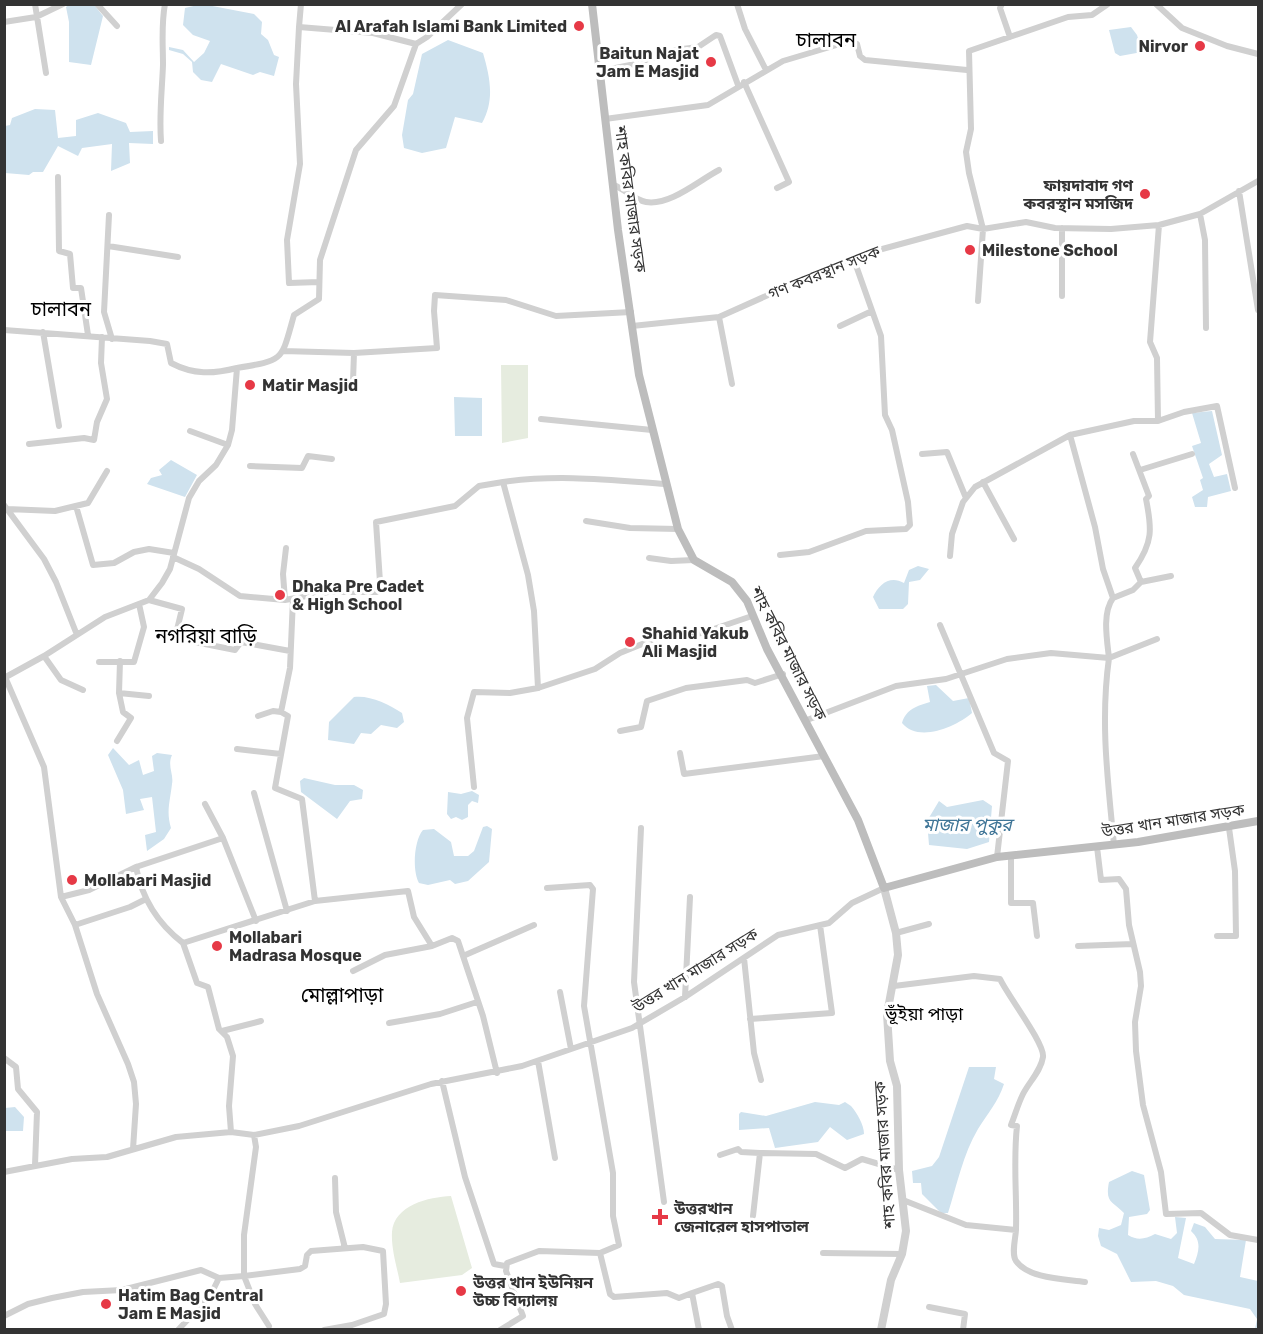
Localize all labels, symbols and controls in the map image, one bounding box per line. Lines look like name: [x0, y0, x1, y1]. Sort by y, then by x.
place label: Al Arafah Islami Bank Limited: [335, 17, 567, 36]
marker: Al Arafah Islami Bank Limited: [572, 19, 586, 33]
district label: চালাবন: [795, 28, 857, 52]
place label: Nirvor: [1138, 37, 1189, 56]
marker: Nirvor: [1193, 39, 1207, 53]
place label: Baitun Najat Jam E Masjid: [596, 44, 700, 81]
marker: Baitun Najat Jam E Masjid: [704, 55, 718, 69]
street label: শাহ কবির মাজার সড়ক: [611, 124, 650, 275]
place label: ফায়দাবাদ গণ কবরস্থান মসজিদ: [1022, 176, 1134, 213]
marker: ফায়দাবাদ গণ কবরস্থান মসজিদ: [1138, 187, 1152, 201]
street label: গণ কবরস্থান সড়ক: [765, 241, 884, 304]
place label: Milestone School: [982, 241, 1118, 260]
marker: Milestone School: [963, 243, 977, 257]
district label: চালাবন: [30, 297, 92, 321]
place label: Matir Masjid: [262, 376, 358, 395]
marker: Matir Masjid: [243, 378, 257, 392]
place label: Dhaka Pre Cadet & High School: [292, 577, 425, 614]
street label: শাহ কবির মাজার সড়ক: [746, 582, 831, 724]
marker: Dhaka Pre Cadet & High School: [273, 588, 287, 602]
district label: নগরিয়া বাড়ি: [154, 624, 258, 648]
place label: Shahid Yakub Ali Masjid: [642, 624, 749, 661]
marker: Shahid Yakub Ali Masjid: [623, 635, 637, 649]
street label: উত্তর খান মাজার সড়ক: [1099, 800, 1247, 841]
water label: মাজার পুকুর: [922, 814, 1015, 836]
place label: Mollabari Masjid: [84, 871, 211, 890]
marker: Mollabari Masjid: [65, 873, 79, 887]
street label: উত্তর খান মাজার সড়ক: [628, 924, 762, 1017]
place label: Mollabari Madrasa Mosque: [229, 928, 362, 965]
marker: Mollabari Madrasa Mosque: [210, 939, 224, 953]
district label: মোল্লাপাড়া: [301, 983, 384, 1007]
district label: ভূঁইয়া পাড়া: [884, 1003, 963, 1025]
street label: শাহ কবির মাজার সড়ক: [870, 1080, 899, 1230]
place label: উত্তরখান জেনারেল হাসপাতাল: [673, 1199, 810, 1236]
marker: উত্তরখান জেনারেল হাসপাতাল: [651, 1208, 669, 1226]
place label: উত্তর খান ইউনিয়ন উচ্চ বিদ্যালয়: [472, 1273, 594, 1310]
marker: উত্তর খান ইউনিয়ন উচ্চ বিদ্যালয়: [454, 1284, 468, 1298]
place label: Hatim Bag Central Jam E Masjid: [118, 1286, 263, 1323]
marker: Hatim Bag Central Jam E Masjid: [99, 1297, 113, 1311]

